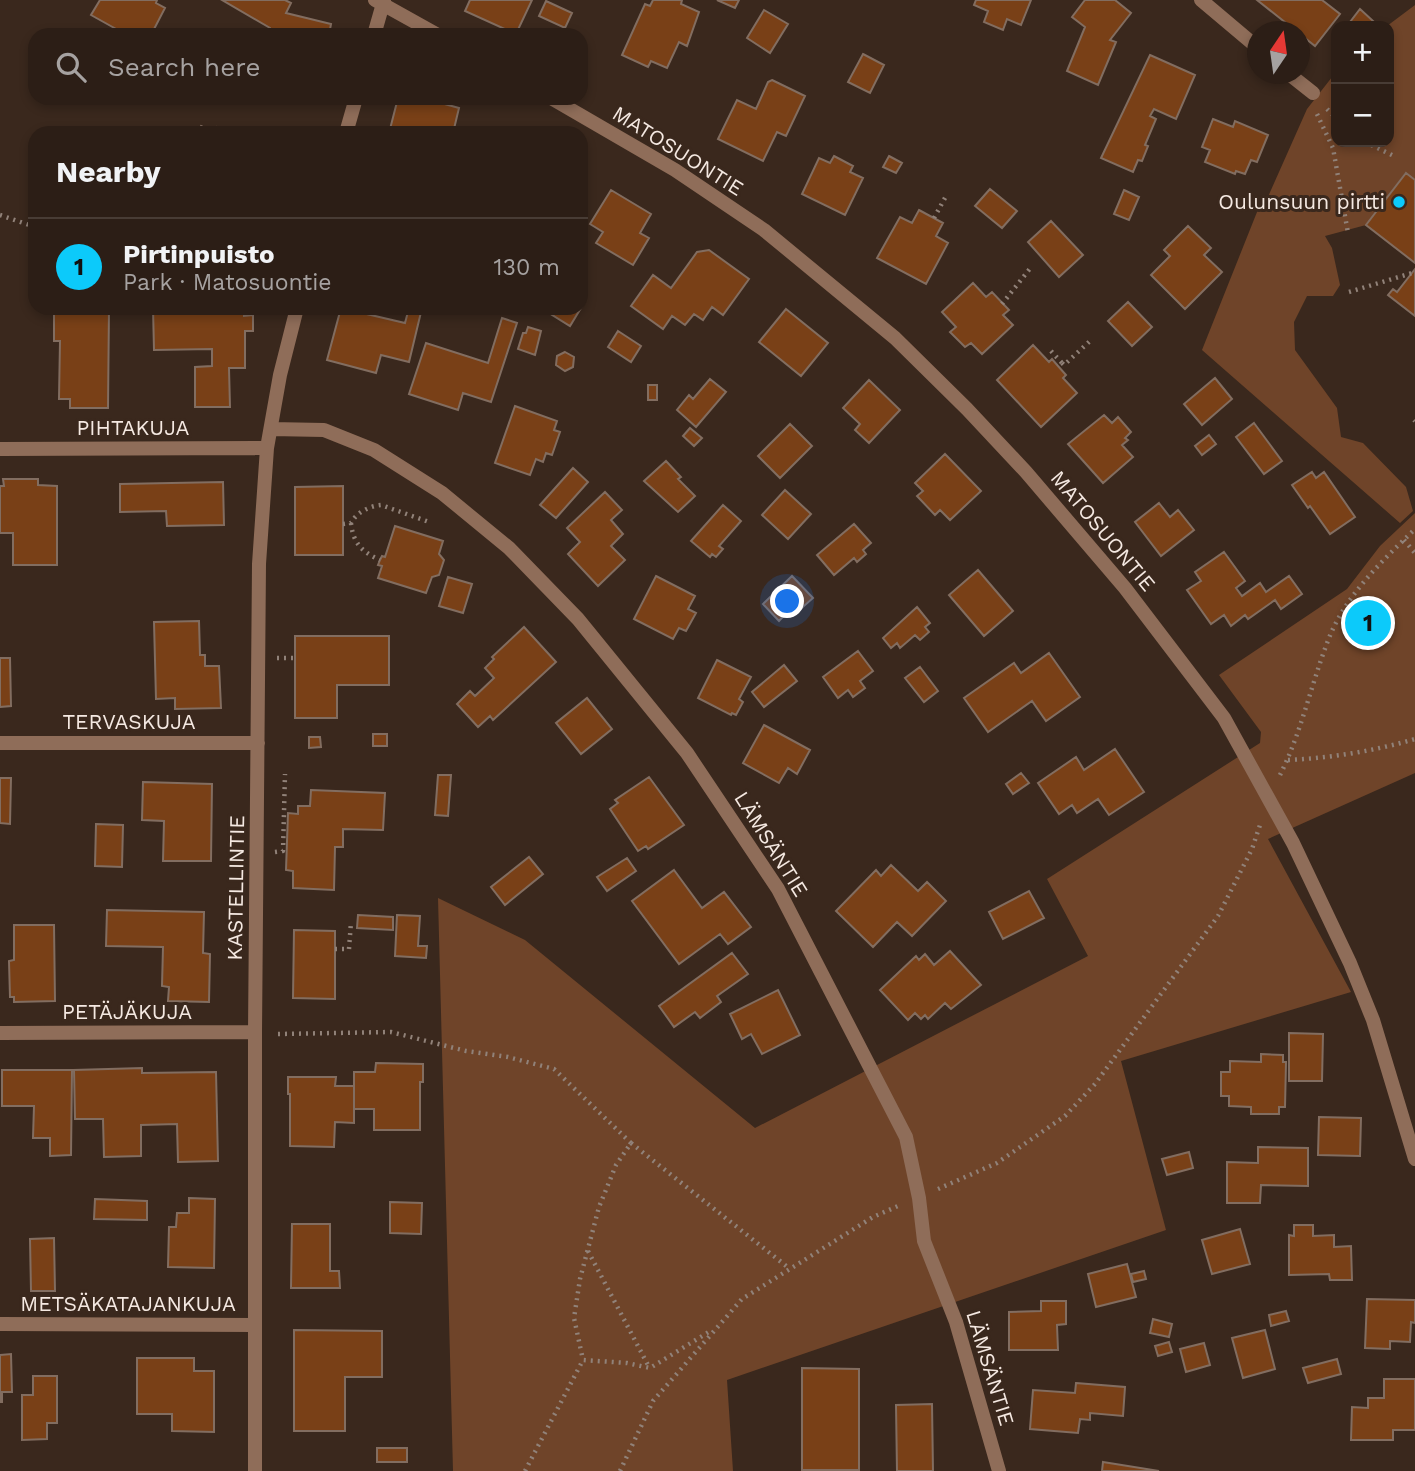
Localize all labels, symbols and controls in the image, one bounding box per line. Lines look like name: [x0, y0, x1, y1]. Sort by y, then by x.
north arrow: [1247, 21, 1310, 84]
map controls: [1331, 21, 1394, 147]
button: +: [1331, 21, 1394, 84]
search box: [28, 28, 588, 105]
icon: search: [52, 48, 90, 86]
text: Search here: [108, 52, 260, 82]
button: −: [1331, 84, 1394, 147]
street label: MATOSUONTIE: [608, 100, 748, 201]
text: Nearby: [56, 154, 161, 189]
place label: Oulunsuun pirtti: [1218, 189, 1385, 214]
marker: Oulunsuun pirtti: [1391, 194, 1407, 210]
text: Pirtinpuisto: [123, 239, 275, 269]
text: 1: [74, 254, 84, 281]
text: 130 m: [494, 254, 560, 281]
text: Park · Matosuontie: [123, 269, 332, 296]
street label: PIHTAKUJA: [76, 415, 190, 440]
street label: MATOSUONTIE: [1046, 465, 1161, 596]
your location: [770, 584, 804, 618]
pin: 1: [1345, 597, 1391, 649]
street label: TERVASKUJA: [62, 709, 196, 734]
street label: LÄMSÄNTIE: [729, 787, 814, 901]
street label: KASTELLINTIE: [222, 815, 249, 961]
street label: PETÄJÄKUJA: [62, 999, 192, 1024]
street label: METSÄKATAJANKUJA: [20, 1291, 236, 1316]
street label: LÄMSÄNTIE: [961, 1307, 1020, 1429]

